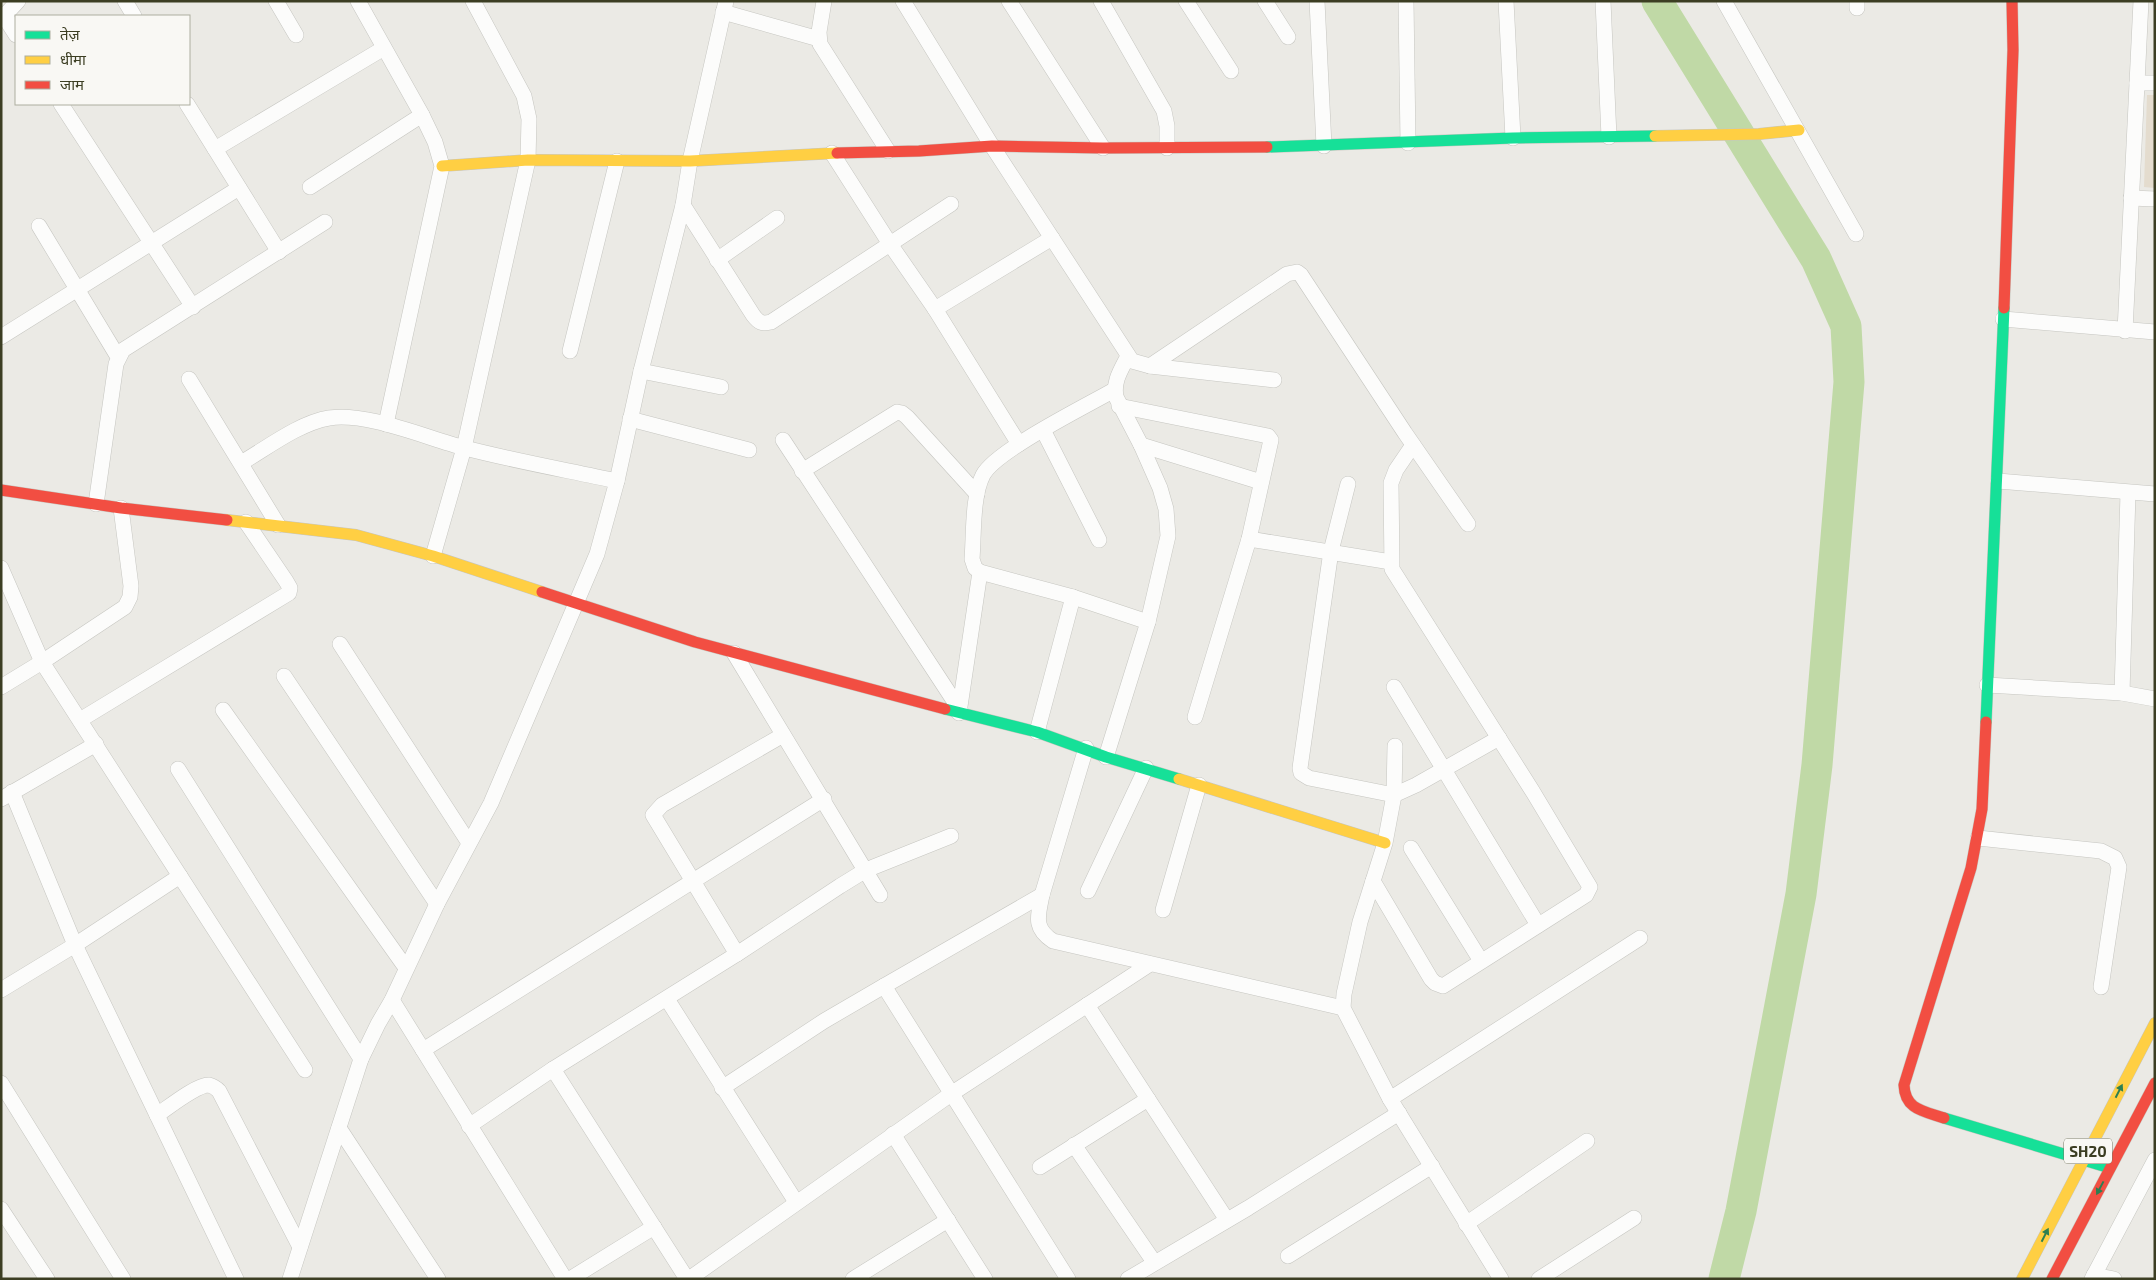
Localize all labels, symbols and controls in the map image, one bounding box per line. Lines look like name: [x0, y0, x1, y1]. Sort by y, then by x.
legend: [15, 15, 190, 105]
text: तेज़: [60, 25, 81, 43]
text: धीमा: [60, 50, 87, 68]
text: जाम: [60, 75, 85, 93]
one-way arrow: [2115, 1084, 2123, 1098]
road number: SH20: [2064, 1138, 2112, 1164]
one-way arrow: [2096, 1181, 2104, 1195]
one-way arrow: [2041, 1228, 2049, 1243]

